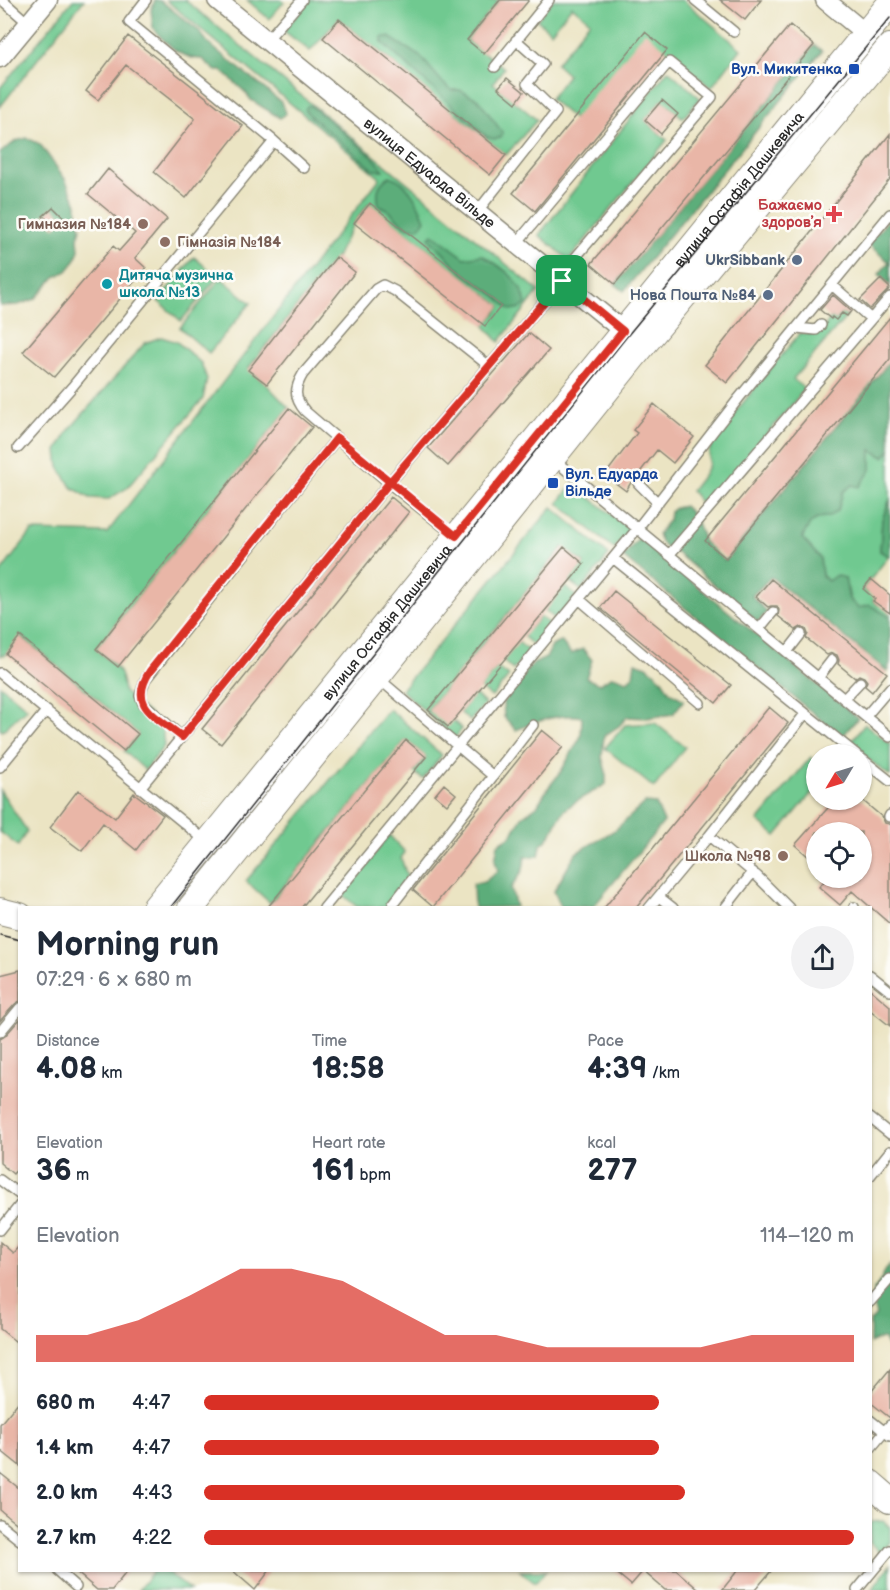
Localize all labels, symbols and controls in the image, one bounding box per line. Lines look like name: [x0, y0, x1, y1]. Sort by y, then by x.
place label: Вул. Микитенка: [731, 60, 842, 79]
marker: Вул. Микитенка: [847, 62, 861, 76]
street label: вулиця Остафія Дашкевича: [670, 108, 808, 271]
street label: вулиця Едуарда Вільде: [360, 114, 499, 232]
place label: Бажаємо здоровʼя: [758, 196, 822, 232]
marker: Бажаємо здоровʼя: [827, 207, 841, 221]
place label: Гимназия №184: [18, 215, 131, 234]
marker: Гимназия №184: [136, 217, 150, 231]
place label: Гімназія №184: [177, 233, 281, 252]
marker: Гімназія №184: [158, 235, 172, 249]
place label: UkrSibbank: [705, 251, 785, 270]
marker: UkrSibbank: [790, 253, 804, 267]
pin: [536, 255, 587, 306]
icon: arrive: [545, 264, 578, 297]
place label: Дитяча музична школа №13: [119, 266, 233, 302]
marker: Дитяча музична школа №13: [100, 277, 114, 291]
place label: Нова Пошта №84: [630, 286, 756, 305]
marker: Нова Пошта №84: [761, 288, 775, 302]
place label: Вул. Едуарда Вільде: [565, 465, 658, 501]
marker: Вул. Едуарда Вільде: [546, 476, 560, 490]
street label: вулиця Остафія Дашкевича: [318, 540, 456, 704]
north arrow: [806, 744, 872, 810]
map controls: [806, 744, 872, 888]
button: locate: [806, 822, 872, 888]
place label: Школа №98: [684, 847, 771, 866]
marker: Школа №98: [776, 849, 790, 863]
text: Morning run: [36, 925, 219, 965]
button: share: [791, 926, 854, 989]
text: 07:29 · 6 × 680 m: [36, 968, 192, 992]
text: Distance: [36, 1032, 100, 1051]
text: Time: [312, 1032, 347, 1051]
text: Pace: [587, 1032, 624, 1051]
text: 4.08: [36, 1051, 97, 1087]
text: 18:58: [312, 1051, 385, 1087]
text: 4:39: [587, 1051, 647, 1087]
text: km: [97, 1064, 122, 1083]
text: /km: [647, 1064, 680, 1083]
text: Elevation: [36, 1134, 103, 1153]
text: Heart rate: [312, 1134, 386, 1153]
text: kcal: [587, 1134, 616, 1153]
text: 36: [36, 1153, 72, 1189]
text: 161: [312, 1153, 355, 1189]
text: 277: [587, 1153, 638, 1189]
text: m: [72, 1166, 89, 1185]
text: bpm: [355, 1166, 391, 1185]
text: Elevation: [36, 1224, 119, 1248]
text: 114–120 m: [760, 1224, 854, 1248]
text: 680 m: [36, 1391, 95, 1415]
text: 4:47: [132, 1391, 170, 1415]
text: 1.4 km: [36, 1436, 94, 1460]
text: 4:47: [132, 1436, 170, 1460]
text: 2.0 km: [36, 1481, 98, 1505]
text: 4:43: [132, 1481, 173, 1505]
text: 2.7 km: [36, 1526, 96, 1550]
text: 4:22: [132, 1526, 172, 1550]

